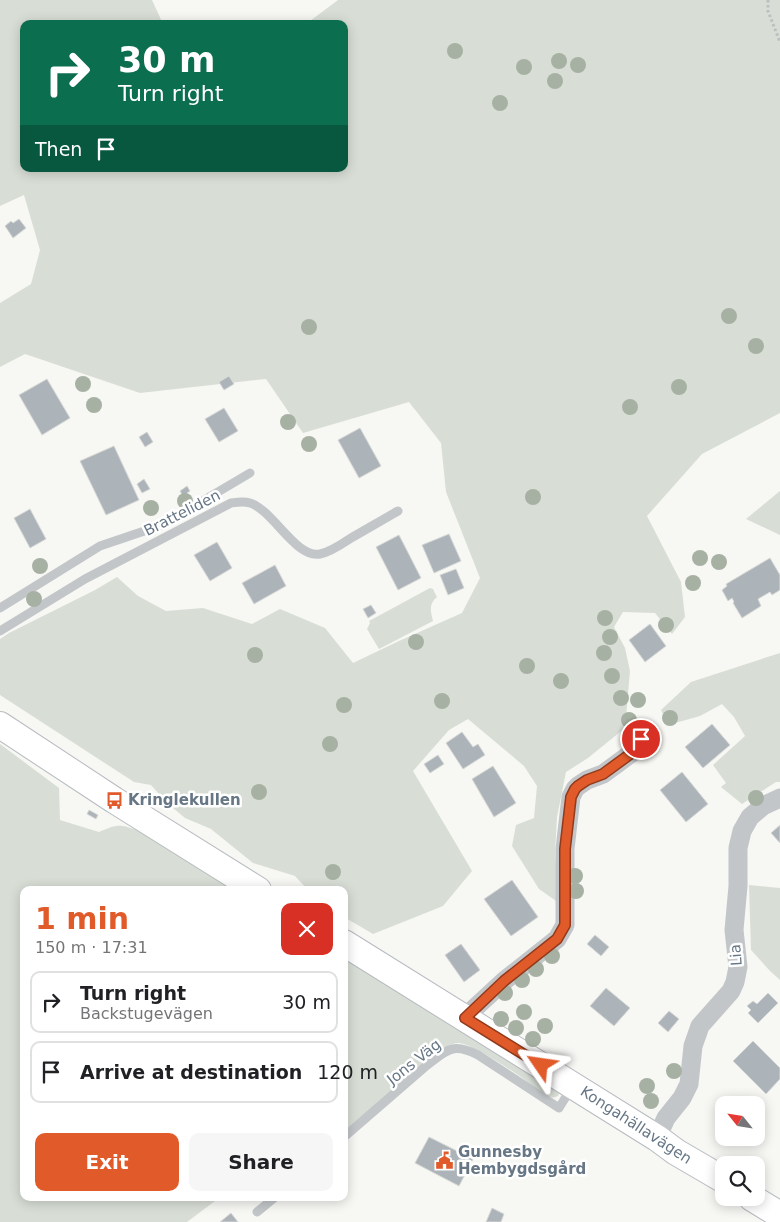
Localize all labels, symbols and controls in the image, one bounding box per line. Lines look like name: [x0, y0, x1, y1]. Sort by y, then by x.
icon: right: [35, 40, 100, 105]
text: 30 m: [118, 40, 215, 80]
text: Turn right: [118, 81, 223, 106]
icon: arrive: [92, 135, 120, 163]
text: Then: [35, 138, 82, 160]
street label: Bratteliden: [141, 486, 223, 540]
pin: [620, 718, 662, 760]
icon: arrive: [627, 725, 655, 753]
bus stop icon: Kringlekullen: [104, 790, 124, 810]
place label: Kringlekullen: [128, 791, 241, 809]
text: 1 min: [35, 901, 129, 936]
button: close: [281, 903, 333, 955]
text: 150 m · 17:31: [35, 938, 148, 957]
street label: Lia: [726, 944, 746, 966]
text: Turn right: [80, 982, 186, 1004]
icon: right: [37, 988, 65, 1016]
text: 30 m: [282, 991, 331, 1013]
text: Backstugevägen: [80, 1004, 213, 1023]
street label: Jons Väg: [383, 1035, 445, 1089]
position arrow: [514, 1038, 566, 1090]
icon: arrive: [37, 1058, 65, 1086]
text: Arrive at destination: [80, 1061, 302, 1083]
text: 120 m: [317, 1061, 378, 1083]
street label: Kongahällavägen: [577, 1082, 695, 1168]
north arrow: [715, 1096, 765, 1146]
map controls: [715, 1096, 765, 1206]
button: Exit: [35, 1133, 179, 1191]
button: Share: [189, 1133, 333, 1191]
place label: Gunnesby Hembygdsgård: [458, 1143, 586, 1178]
public building icon: Gunnesby Hembygdsgård: [434, 1151, 454, 1171]
button: search: [715, 1156, 765, 1206]

